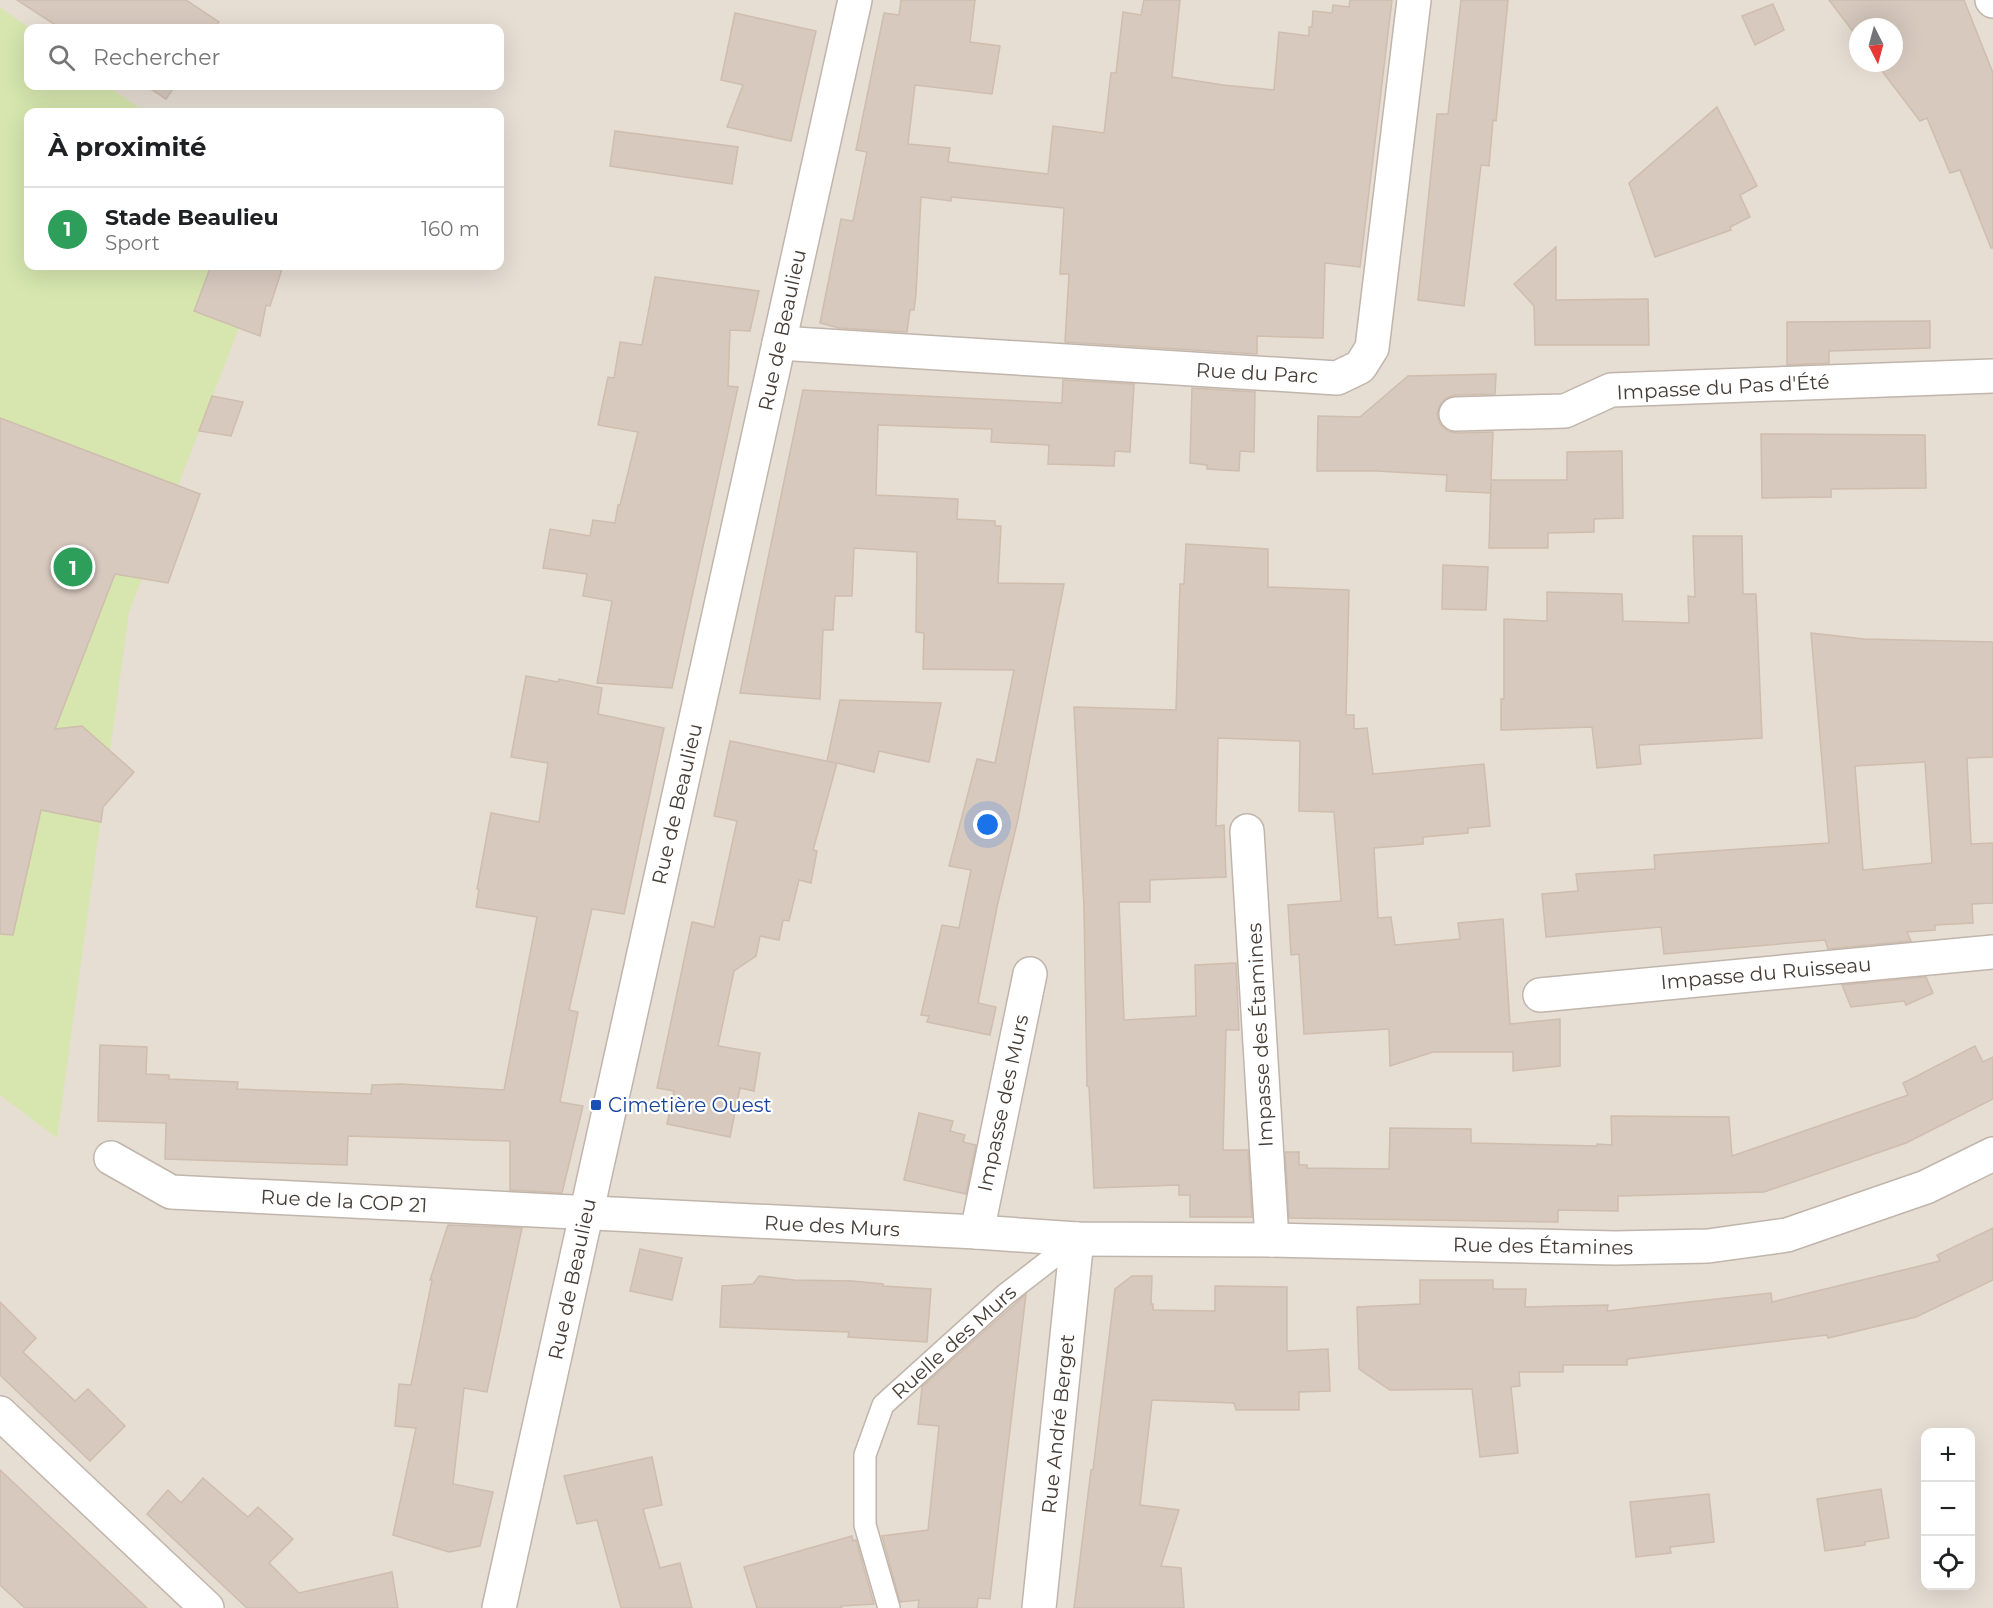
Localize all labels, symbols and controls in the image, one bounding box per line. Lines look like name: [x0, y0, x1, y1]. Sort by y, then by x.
north arrow: [1849, 18, 1903, 72]
search box: [24, 24, 504, 90]
icon: search: [45, 41, 78, 74]
text: Rechercher: [93, 44, 220, 71]
text: À proximité: [48, 131, 207, 163]
text: Stade Beaulieu: [105, 204, 279, 231]
text: 1: [64, 217, 71, 241]
text: 160 m: [421, 217, 480, 241]
text: Sport: [105, 231, 160, 255]
street label: Rue de Beaulieu: [753, 247, 811, 413]
street label: Rue du Parc: [1195, 358, 1319, 388]
street label: Impasse du Pas d'Été: [1616, 369, 1830, 405]
pin: 1: [54, 544, 92, 590]
street label: Rue de Beaulieu: [647, 721, 707, 887]
your location: [973, 810, 1002, 839]
street label: Impasse des Étamines: [1242, 922, 1278, 1148]
street label: Impasse du Ruisseau: [1660, 952, 1872, 994]
street label: Impasse des Murs: [973, 1012, 1034, 1194]
place label: Cimetière Ouest: [608, 1093, 772, 1117]
marker: Cimetière Ouest: [589, 1098, 603, 1112]
street label: Rue de la COP 21: [260, 1185, 428, 1217]
street label: Rue de Beaulieu: [543, 1196, 601, 1362]
street label: Rue des Murs: [763, 1210, 901, 1242]
street label: Rue des Étamines: [1453, 1232, 1634, 1260]
street label: Ruelle des Murs: [887, 1280, 1021, 1404]
street label: Rue André Berget: [1037, 1333, 1079, 1515]
map controls: [1921, 1428, 1975, 1590]
button: +: [1921, 1428, 1975, 1482]
button: −: [1921, 1482, 1975, 1536]
button: locate: [1921, 1536, 1975, 1590]

